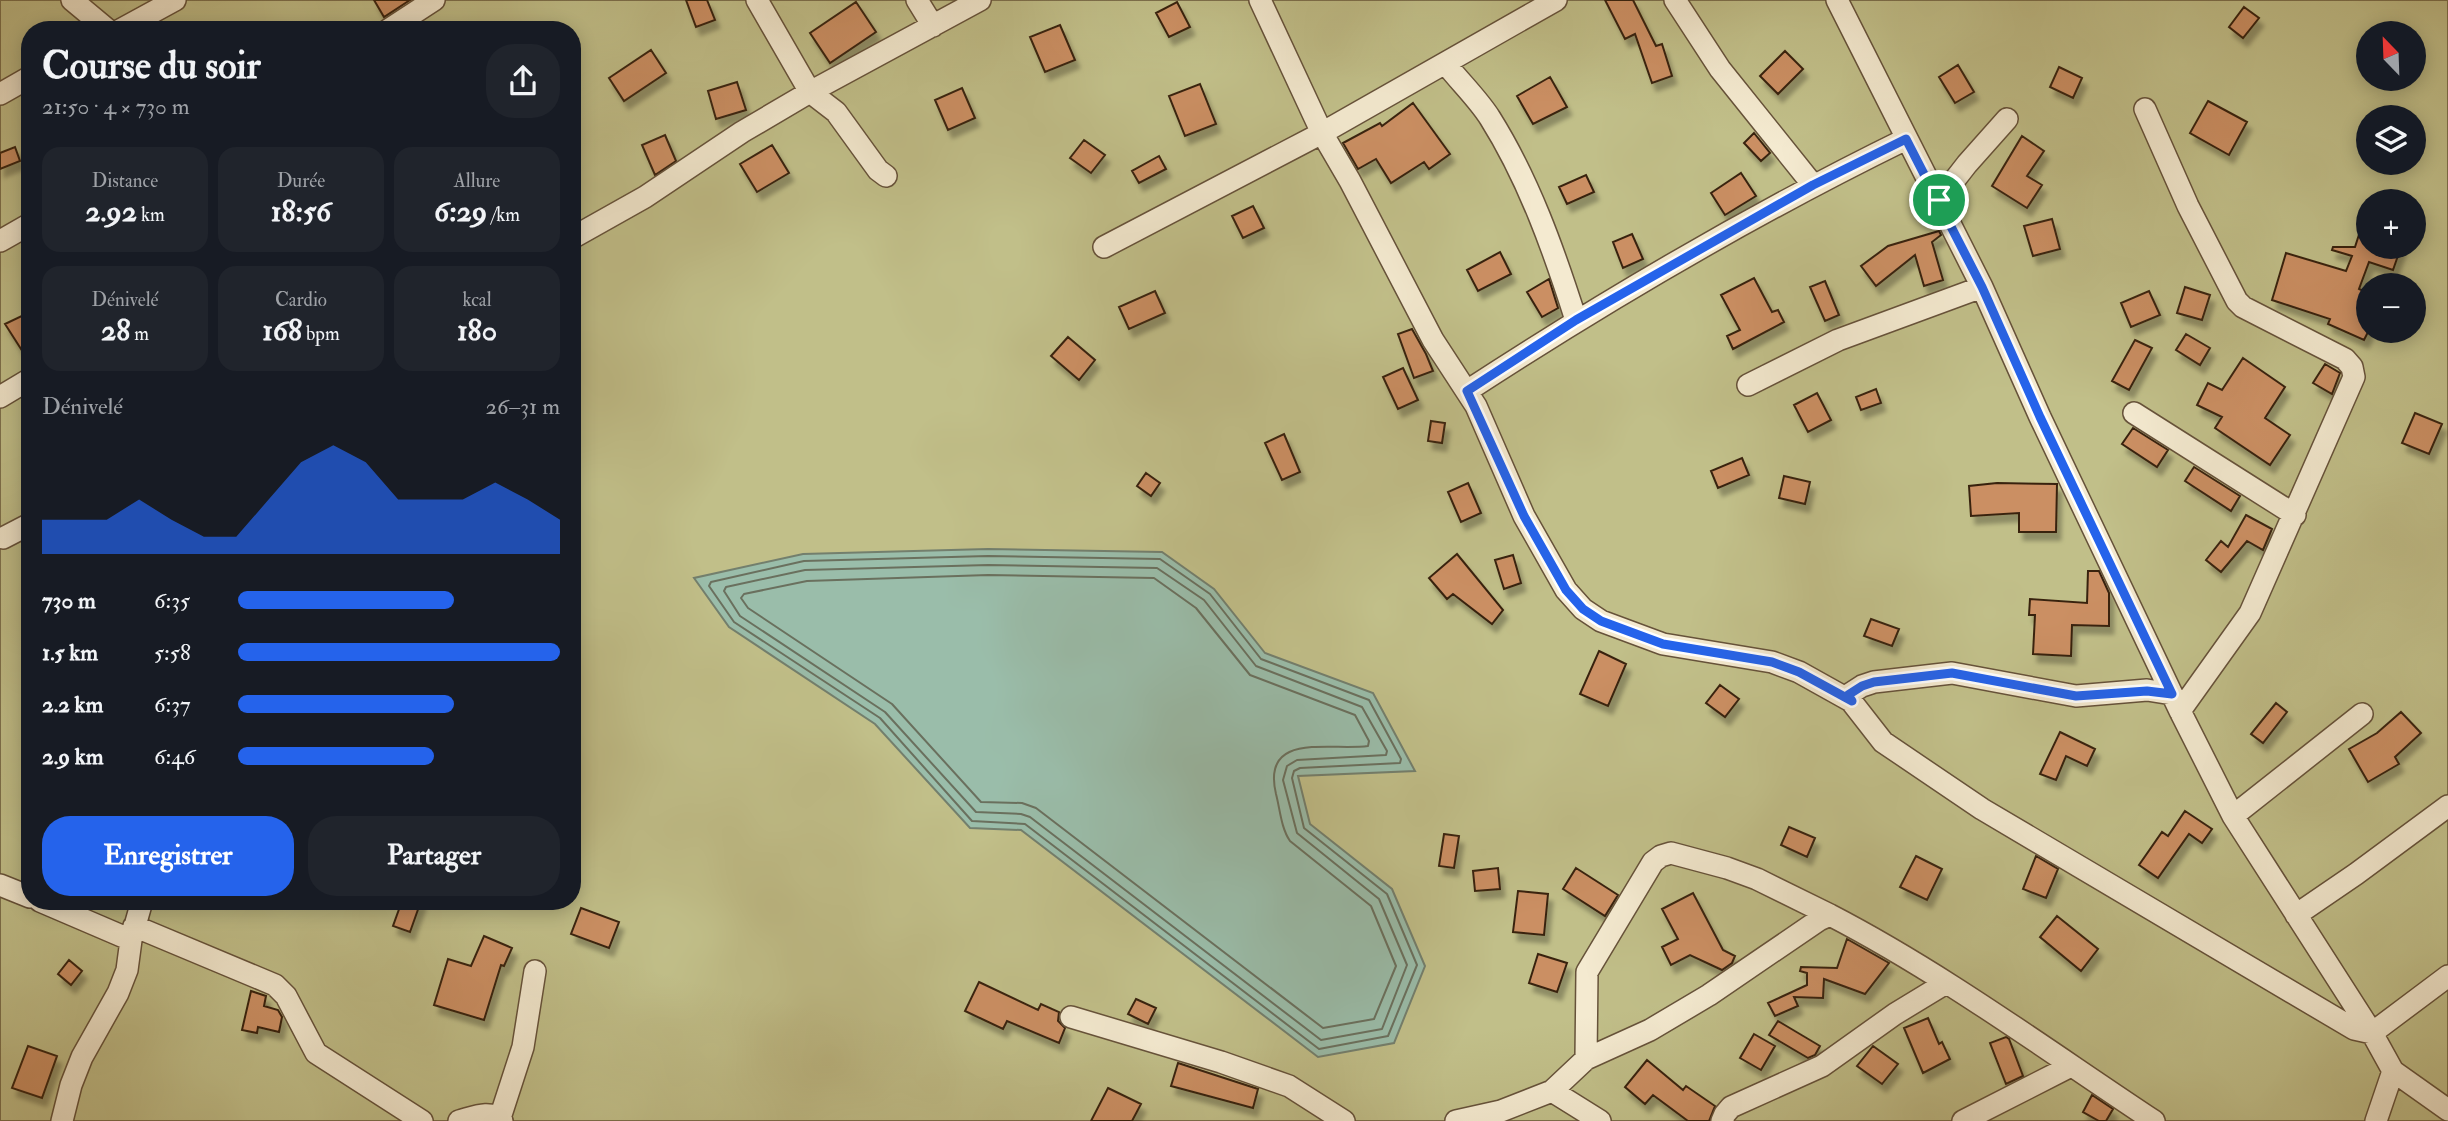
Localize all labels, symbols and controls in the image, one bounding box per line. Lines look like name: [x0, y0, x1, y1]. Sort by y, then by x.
north arrow: [2356, 21, 2426, 91]
map controls: [2356, 21, 2426, 343]
text: Course du soir: [42, 42, 261, 90]
button: share: [486, 44, 560, 118]
text: 21:50 · 4 × 730 m: [42, 92, 190, 121]
button: layers: [2356, 105, 2426, 175]
text: Distance: [92, 169, 158, 193]
text: Durée: [277, 169, 325, 193]
text: Allure: [454, 169, 500, 193]
pin: [1909, 170, 1969, 230]
icon: arrive: [1920, 181, 1958, 219]
button: +: [2356, 189, 2426, 259]
text: 2.92: [85, 193, 137, 230]
text: 18:56: [271, 193, 331, 230]
text: 6:29: [434, 193, 487, 230]
text: km: [137, 203, 165, 227]
text: /km: [487, 203, 520, 227]
button: −: [2356, 273, 2426, 343]
text: Dénivelé: [92, 288, 158, 312]
text: Cardio: [275, 288, 327, 312]
text: kcal: [462, 288, 492, 312]
text: 28: [101, 312, 130, 349]
text: 168: [262, 312, 302, 349]
text: 180: [457, 312, 497, 349]
text: m: [130, 322, 149, 346]
text: bpm: [302, 322, 340, 346]
text: Dénivelé: [42, 392, 123, 421]
text: 26–31 m: [485, 392, 560, 421]
text: 730 m: [42, 586, 96, 615]
text: 6:35: [154, 586, 190, 615]
text: 1.5 km: [42, 638, 98, 667]
text: 5:58: [154, 638, 191, 667]
text: 2.2 km: [42, 690, 103, 719]
text: 6:37: [154, 690, 191, 719]
text: 2.9 km: [42, 742, 104, 771]
text: 6:46: [154, 742, 195, 771]
button: Enregistrer: [42, 816, 294, 896]
button: Partager: [308, 816, 560, 896]

